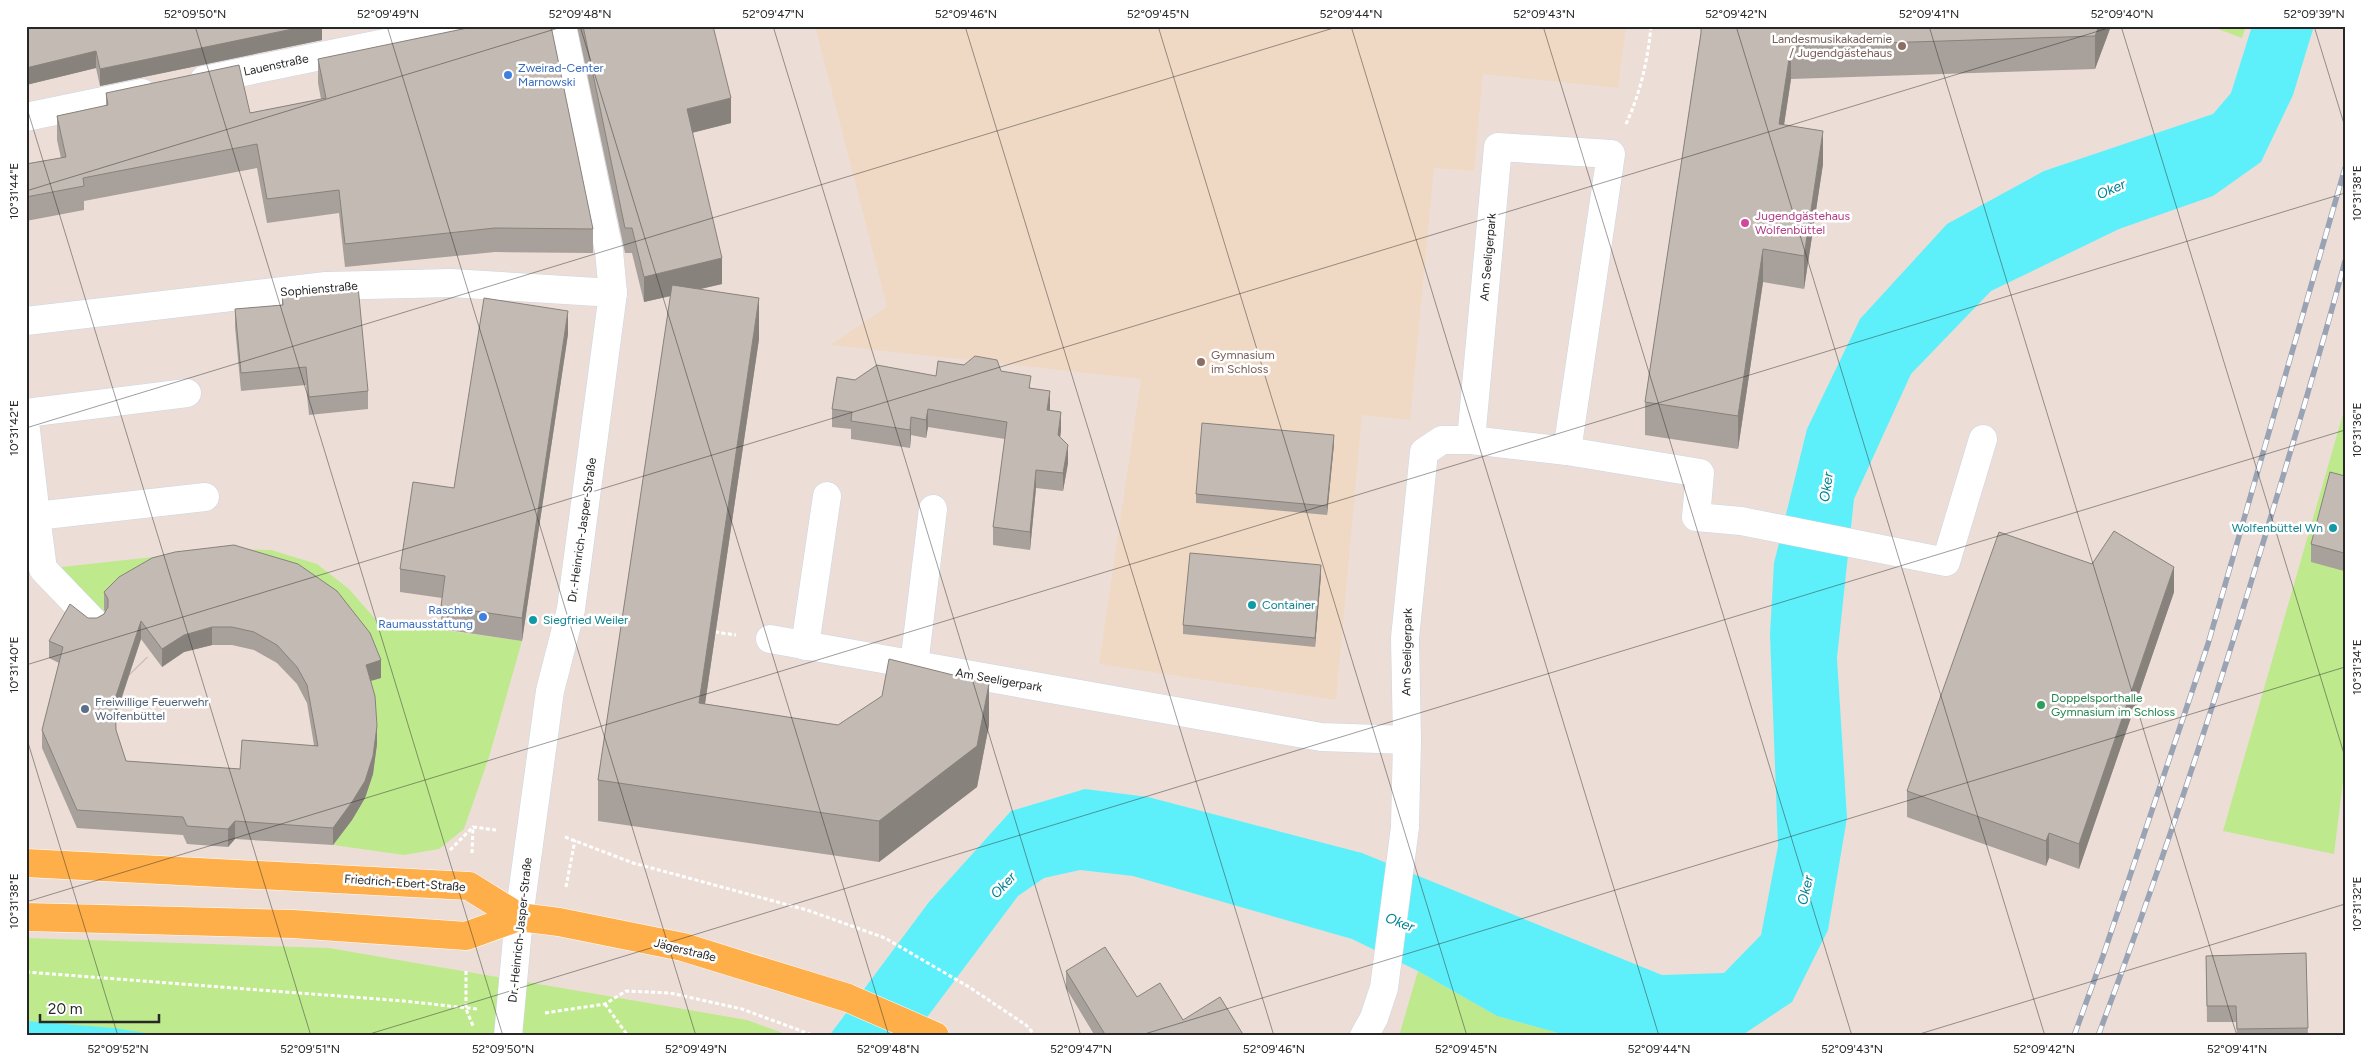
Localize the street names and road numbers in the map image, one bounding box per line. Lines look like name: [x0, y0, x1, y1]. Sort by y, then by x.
street label: Lauenstraße: [242, 51, 310, 79]
street label: Am Seeligerpark: [1477, 212, 1499, 301]
street label: Sophienstraße: [280, 279, 359, 299]
street label: Dr.-Heinrich-Jasper-Straße: [565, 456, 599, 603]
street label: Am Seeligerpark: [1399, 608, 1415, 696]
street label: Am Seeligerpark: [954, 665, 1044, 695]
street label: Dr.-Heinrich-Jasper-Straße: [505, 856, 535, 1003]
street label: Friedrich-Ebert-Straße: [344, 872, 467, 894]
street label: Jägerstraße: [652, 936, 718, 965]

